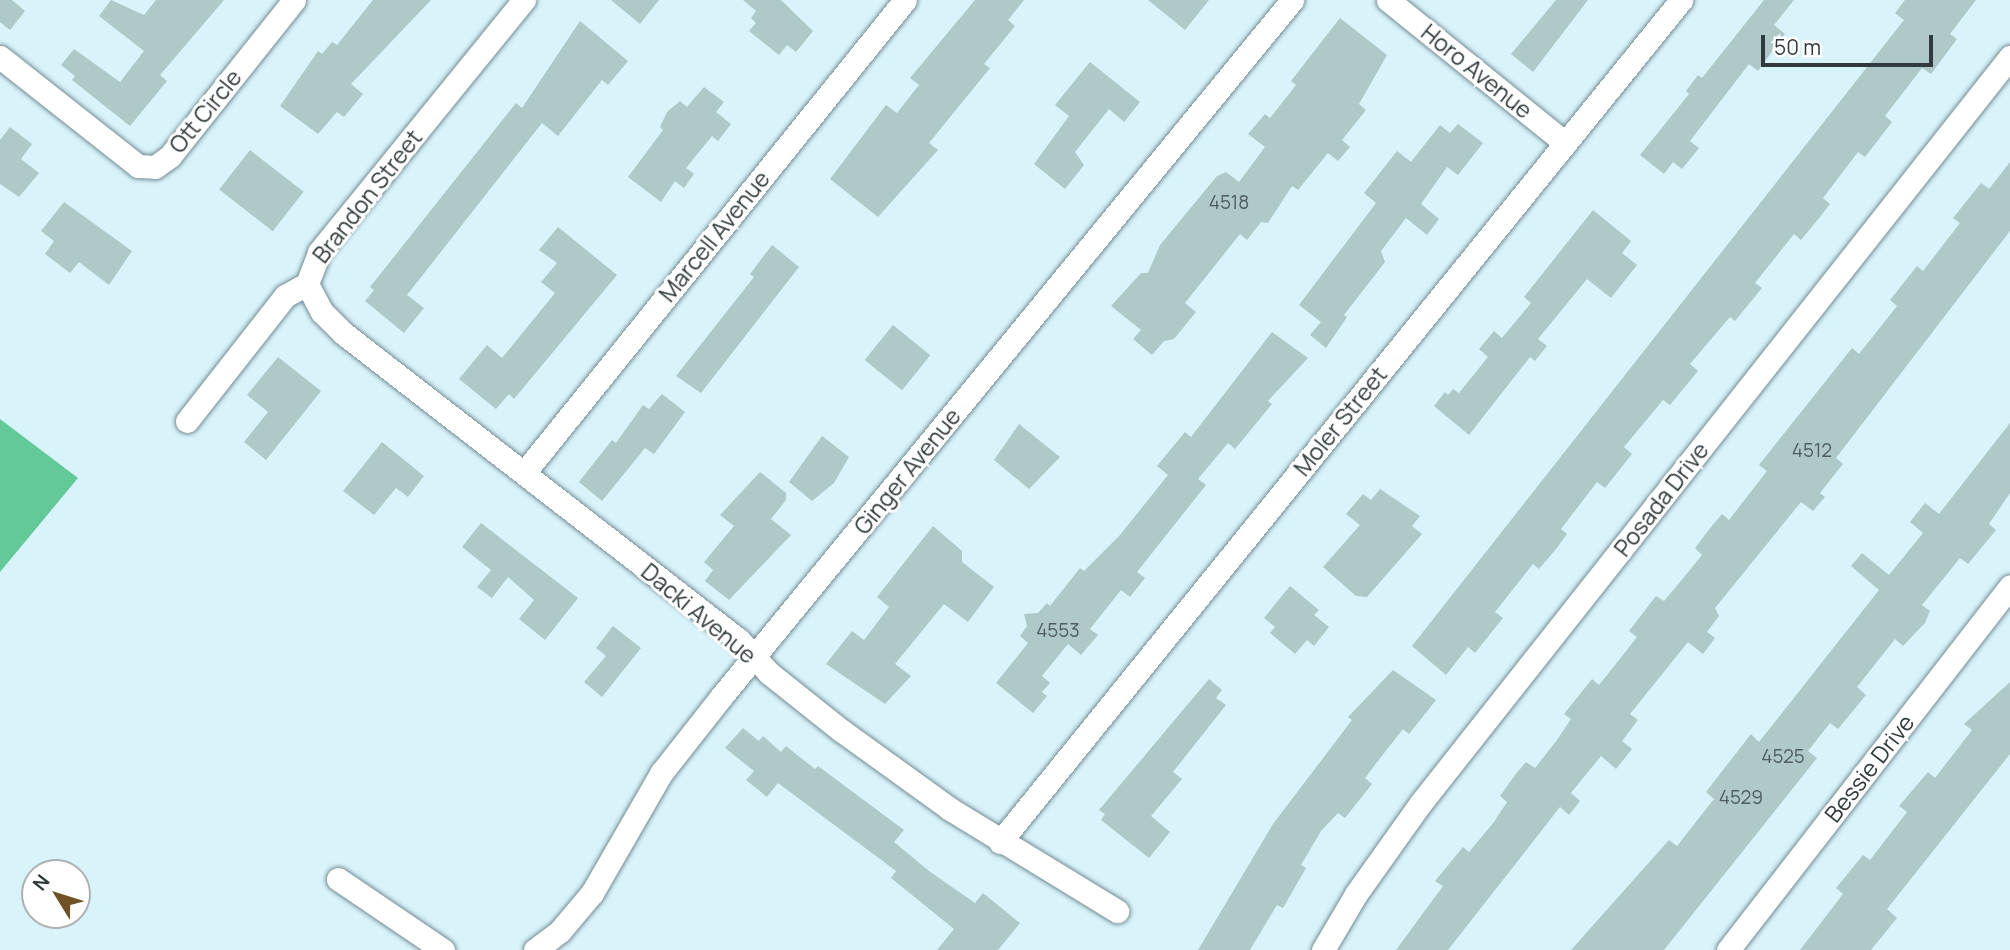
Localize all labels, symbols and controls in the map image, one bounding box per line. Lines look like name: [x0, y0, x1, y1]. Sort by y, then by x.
street label: Horo Avenue: [1416, 18, 1538, 124]
scale bar: [1765, 21, 1937, 65]
text: 50 m: [1774, 33, 1821, 61]
street label: Ott Circle: [163, 64, 247, 158]
street label: Brandon Street: [306, 124, 428, 268]
street label: Marcell Avenue: [653, 165, 775, 307]
house number: 4518: [1209, 192, 1249, 214]
street label: Moler Street: [1288, 361, 1392, 481]
street label: Ginger Avenue: [848, 402, 966, 540]
street label: Posada Drive: [1608, 437, 1714, 561]
house number: 4512: [1792, 440, 1832, 462]
street label: Dacki Avenue: [636, 557, 762, 669]
house number: 4553: [1036, 620, 1080, 642]
street label: Bessie Drive: [1818, 709, 1920, 827]
house number: 4525: [1761, 746, 1805, 768]
house number: 4529: [1719, 787, 1763, 809]
north arrow: [21, 859, 91, 929]
text: N: [27, 869, 55, 896]

